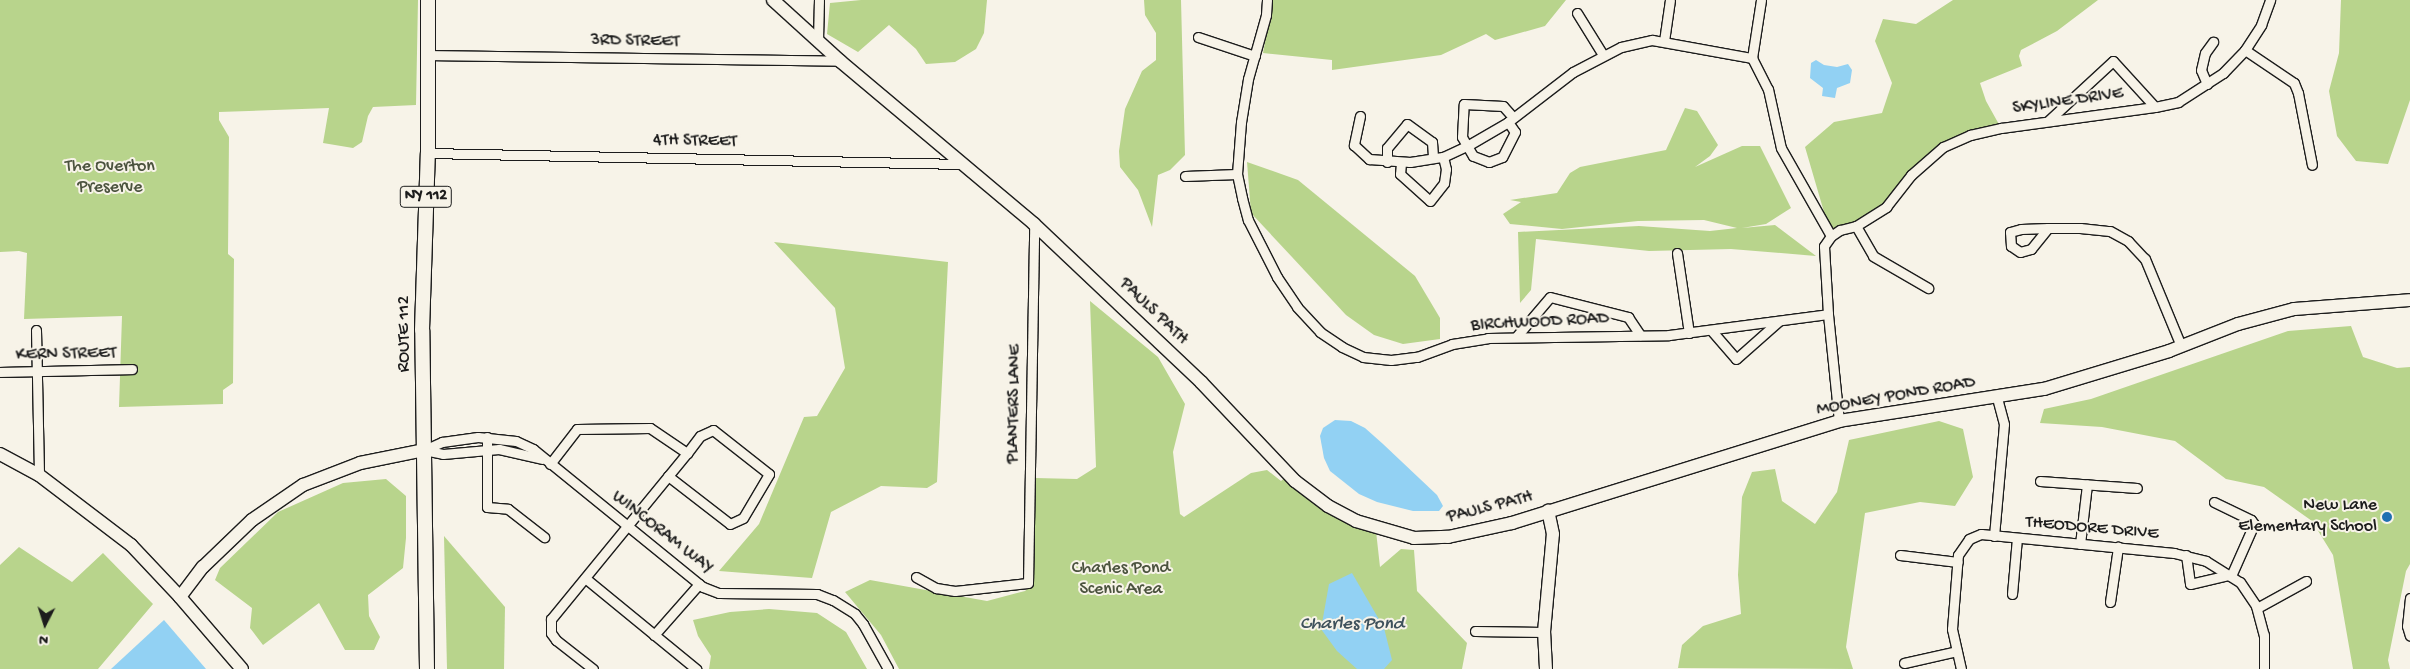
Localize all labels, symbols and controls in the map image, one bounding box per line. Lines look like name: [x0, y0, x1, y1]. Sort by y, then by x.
street label: 3RD STREET: [590, 30, 680, 54]
street label: SKYLINE DRIVE: [2011, 84, 2125, 120]
street label: 4TH STREET: [653, 130, 737, 154]
park label: The Overton Preserve: [65, 157, 155, 200]
road number: NY 112: [400, 183, 452, 210]
street label: PAULS PATH: [1114, 274, 1192, 350]
street label: ROUTE 112: [394, 296, 416, 372]
street label: BIRCHWOOD ROAD: [1470, 309, 1610, 337]
street label: KERN STREET: [16, 343, 116, 367]
street label: PLANTERS LANE: [1003, 344, 1027, 464]
street label: MOONEY POND ROAD: [1815, 372, 1977, 422]
street label: WINCORAM WAY: [607, 487, 717, 579]
street label: PAULS PATH: [1445, 487, 1535, 529]
place label: New Lane Elementary School: [2238, 496, 2377, 538]
marker: New Lane Elementary School: [2381, 511, 2393, 523]
street label: THEODORE DRIVE: [2025, 512, 2159, 546]
park label: Charles Pond Scenic Area: [1072, 559, 1170, 602]
north arrow: [20, 599, 70, 649]
water label: Charles Pond: [1300, 614, 1404, 636]
text: N: [38, 631, 49, 648]

